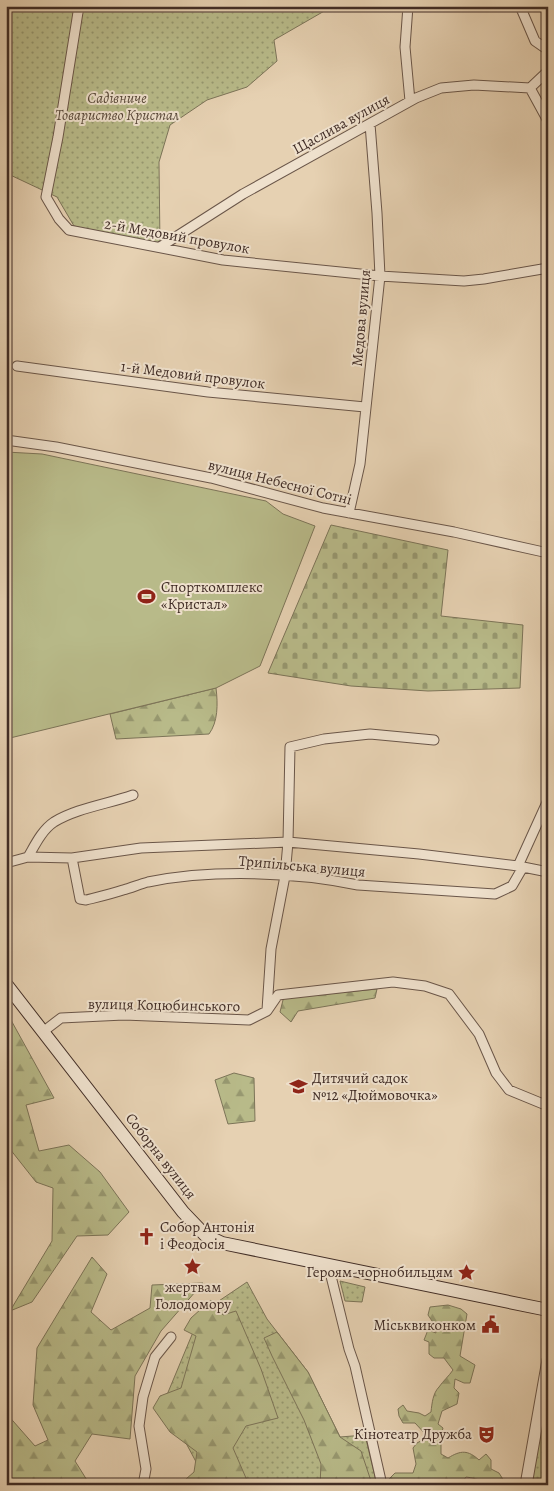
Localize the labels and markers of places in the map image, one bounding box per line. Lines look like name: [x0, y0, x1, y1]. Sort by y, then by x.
place label: Спорткомплекс «Кристал»: [161, 577, 263, 614]
sports icon: Спорткомплекс «Кристал»: [137, 586, 157, 606]
place label: Дитячий садок №12 «Дюймовочка»: [312, 1068, 438, 1105]
school or university icon: Дитячий садок №12 «Дюймовочка»: [288, 1077, 308, 1097]
place label: Собор Антонія і Феодосія: [160, 1217, 255, 1254]
church icon: Собор Антонія і Феодосія: [136, 1226, 156, 1246]
place icon: жертвам Голодомору: [183, 1256, 203, 1276]
place label: Героям-чорнобильцям: [306, 1262, 453, 1282]
place icon: Героям-чорнобильцям: [457, 1262, 477, 1282]
place label: жертвам Голодомору: [155, 1277, 231, 1314]
place label: Міськвиконком: [374, 1315, 476, 1335]
public building icon: Міськвиконком: [480, 1315, 500, 1335]
place label: Кінотеатр Дружба: [354, 1424, 472, 1444]
theatre icon: Кінотеатр Дружба: [476, 1424, 496, 1444]

